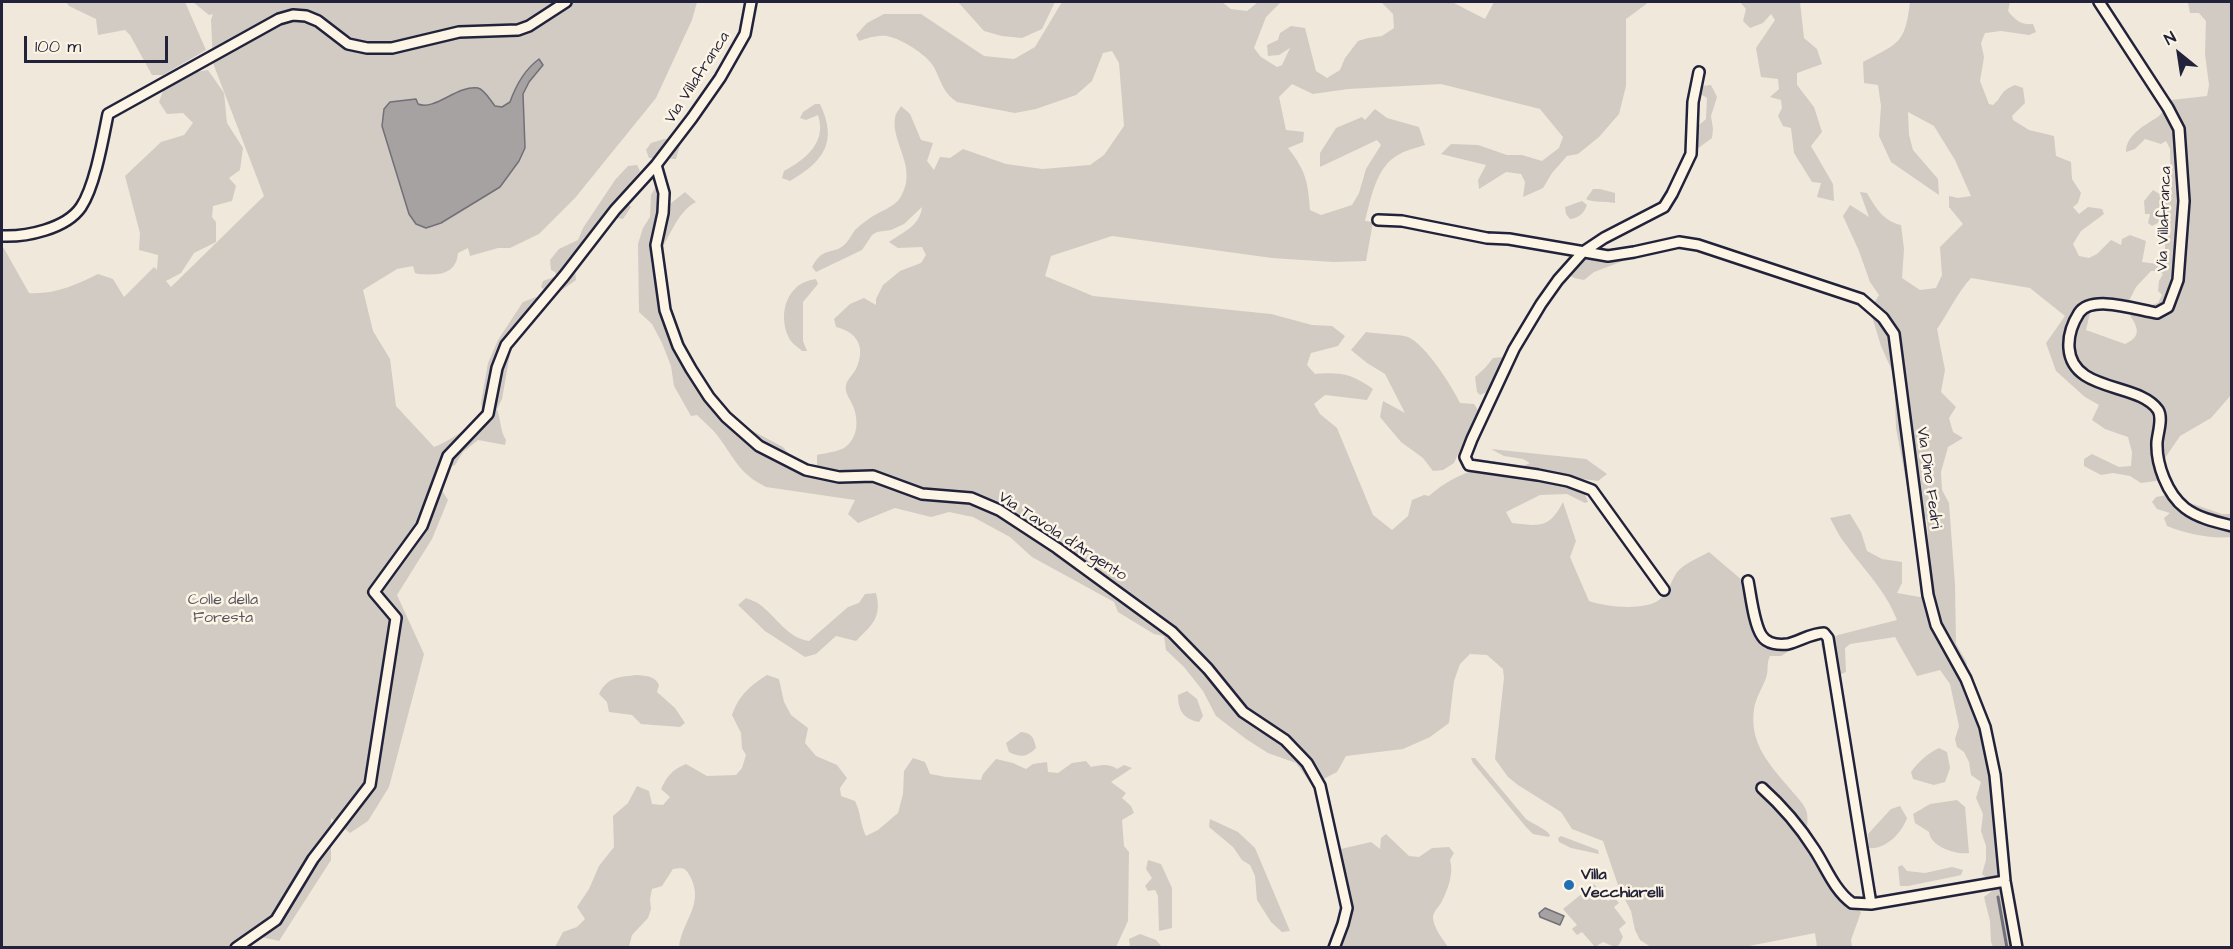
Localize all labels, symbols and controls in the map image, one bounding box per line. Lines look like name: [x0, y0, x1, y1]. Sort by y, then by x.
scale bar: [27, 24, 171, 62]
north arrow: [2149, 24, 2209, 84]
text: N: [2160, 26, 2180, 50]
street label: Via Villafranca: [661, 29, 735, 127]
text: 100 m: [35, 34, 81, 59]
street label: Via Villafranca: [2154, 166, 2176, 272]
street label: Via Dino Fedri: [1911, 426, 1945, 530]
street label: Via Tavola d'Argento: [994, 488, 1130, 586]
park label: Colle della Foresta: [188, 591, 258, 629]
place label: Villa Vecchiarelli: [1581, 866, 1663, 904]
marker: Villa Vecchiarelli: [1562, 878, 1576, 892]

